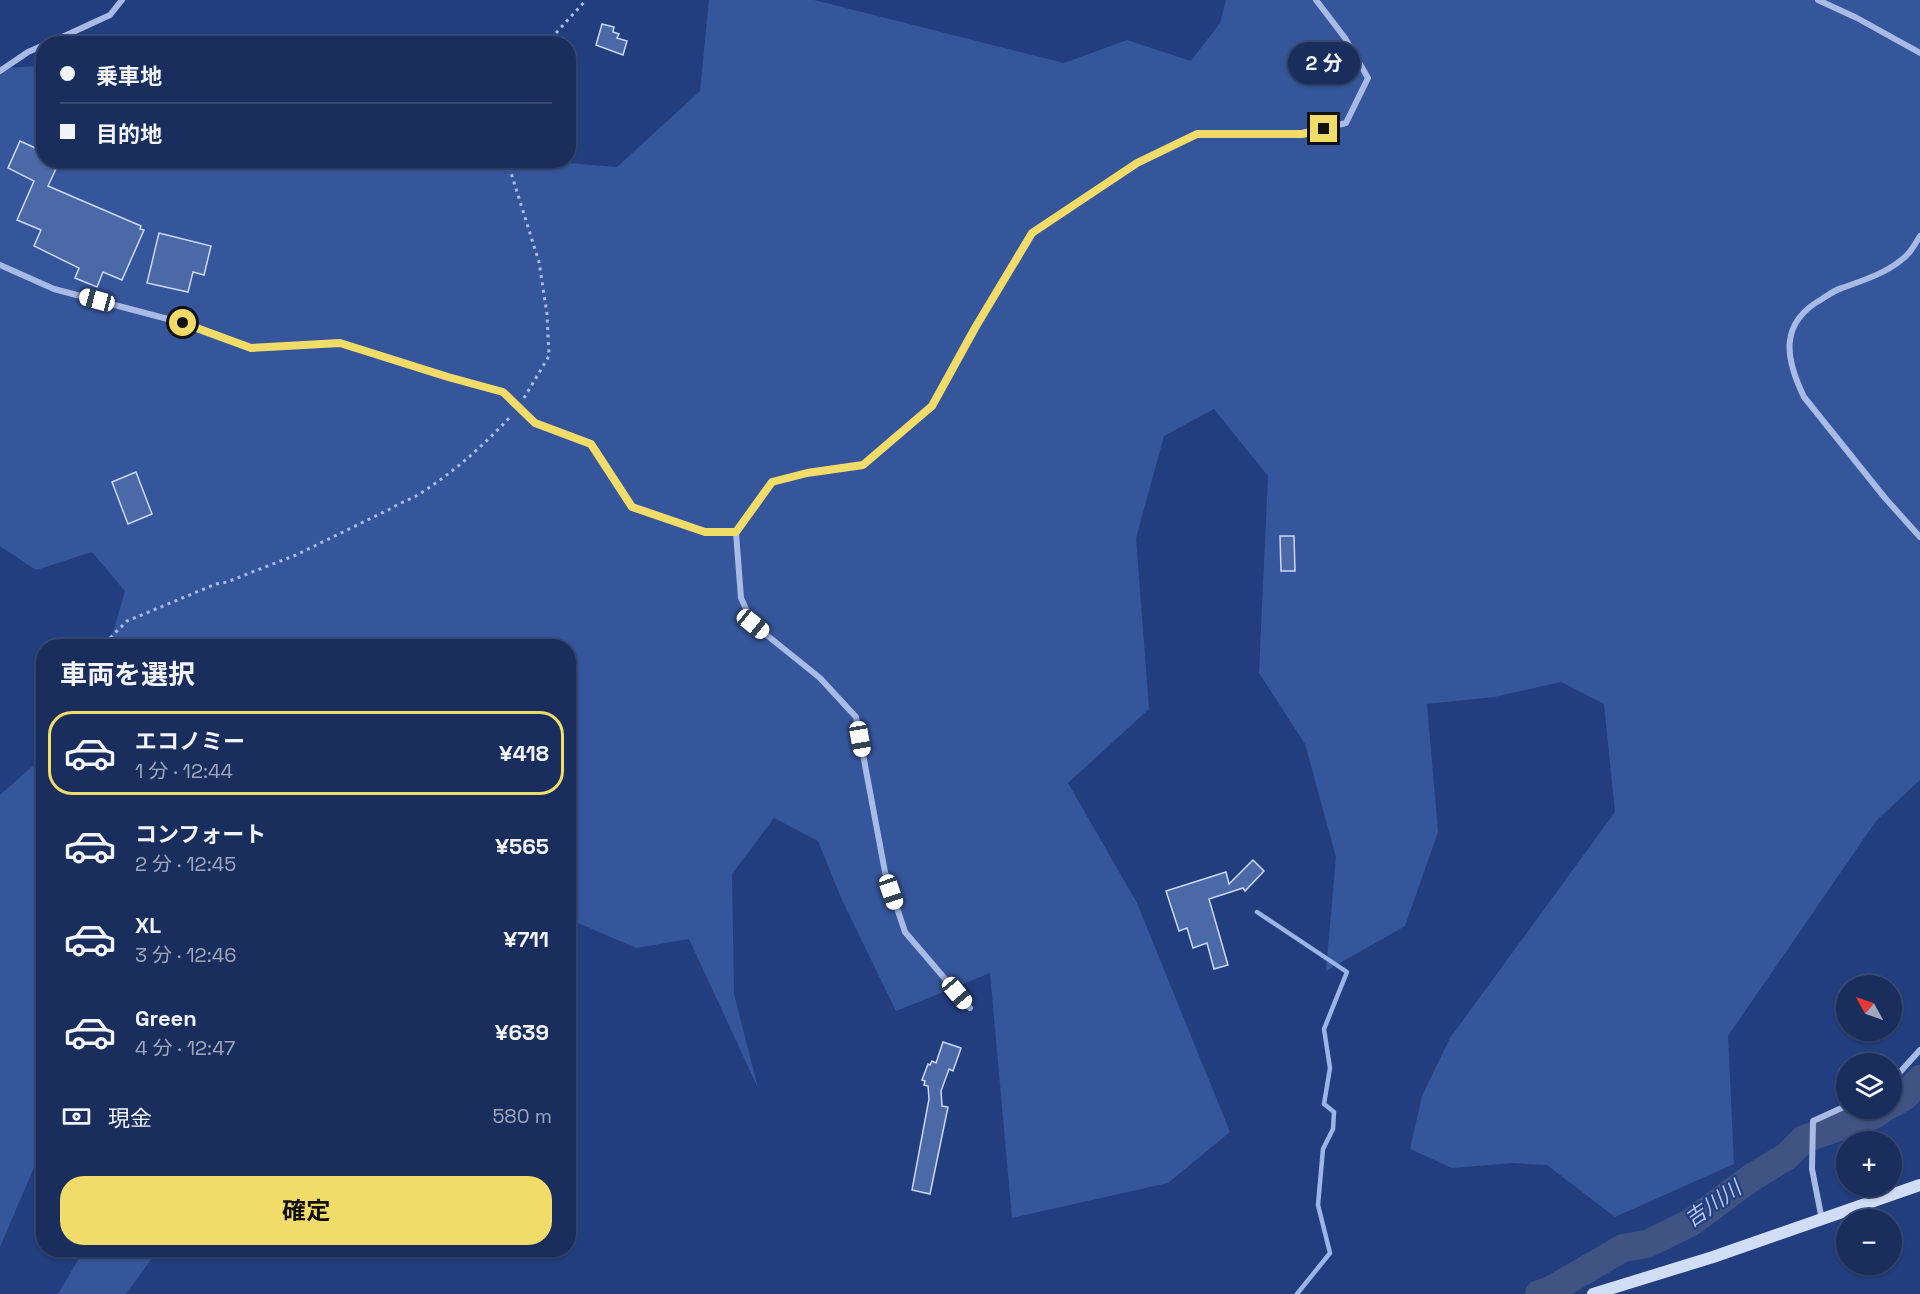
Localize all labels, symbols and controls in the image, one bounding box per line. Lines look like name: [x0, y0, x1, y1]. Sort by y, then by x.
callout: 2 分: [1288, 42, 1360, 84]
text: 2 分: [1306, 50, 1342, 76]
text: 乗車地: [96, 62, 162, 90]
route end: [1310, 115, 1337, 142]
text: 目的地: [96, 120, 162, 148]
car: [77, 287, 117, 313]
route start: [169, 309, 196, 336]
car: [733, 606, 773, 642]
text: 車両を選択: [60, 657, 195, 692]
car: [848, 720, 872, 758]
icon: car: [63, 726, 117, 780]
text: エコノミー: [135, 727, 245, 755]
text: ¥418: [499, 739, 549, 767]
text: 1 分 · 12:44: [135, 758, 233, 784]
icon: car: [63, 819, 117, 873]
text: コンフォート: [135, 820, 266, 848]
text: ¥565: [495, 832, 549, 860]
text: 2 分 · 12:45: [135, 851, 236, 877]
car: [877, 872, 905, 912]
text: XL: [135, 911, 161, 939]
icon: car: [63, 912, 117, 966]
text: ¥711: [504, 925, 549, 953]
text: 3 分 · 12:46: [135, 942, 236, 968]
car: [939, 973, 975, 1013]
north arrow: [1836, 975, 1902, 1041]
map controls: [1836, 975, 1902, 1275]
text: Green: [135, 1004, 197, 1032]
icon: car: [63, 1005, 117, 1059]
text: ¥639: [495, 1018, 549, 1046]
text: 4 分 · 12:47: [135, 1035, 235, 1061]
button: layers: [1836, 1053, 1902, 1119]
icon: cash: [60, 1100, 93, 1133]
text: 580 m: [492, 1103, 552, 1129]
text: 現金: [108, 1104, 152, 1132]
button: +: [1836, 1131, 1902, 1197]
water label: 吉川川: [1679, 1173, 1748, 1233]
button: 確定: [60, 1176, 552, 1245]
button: −: [1836, 1209, 1902, 1275]

